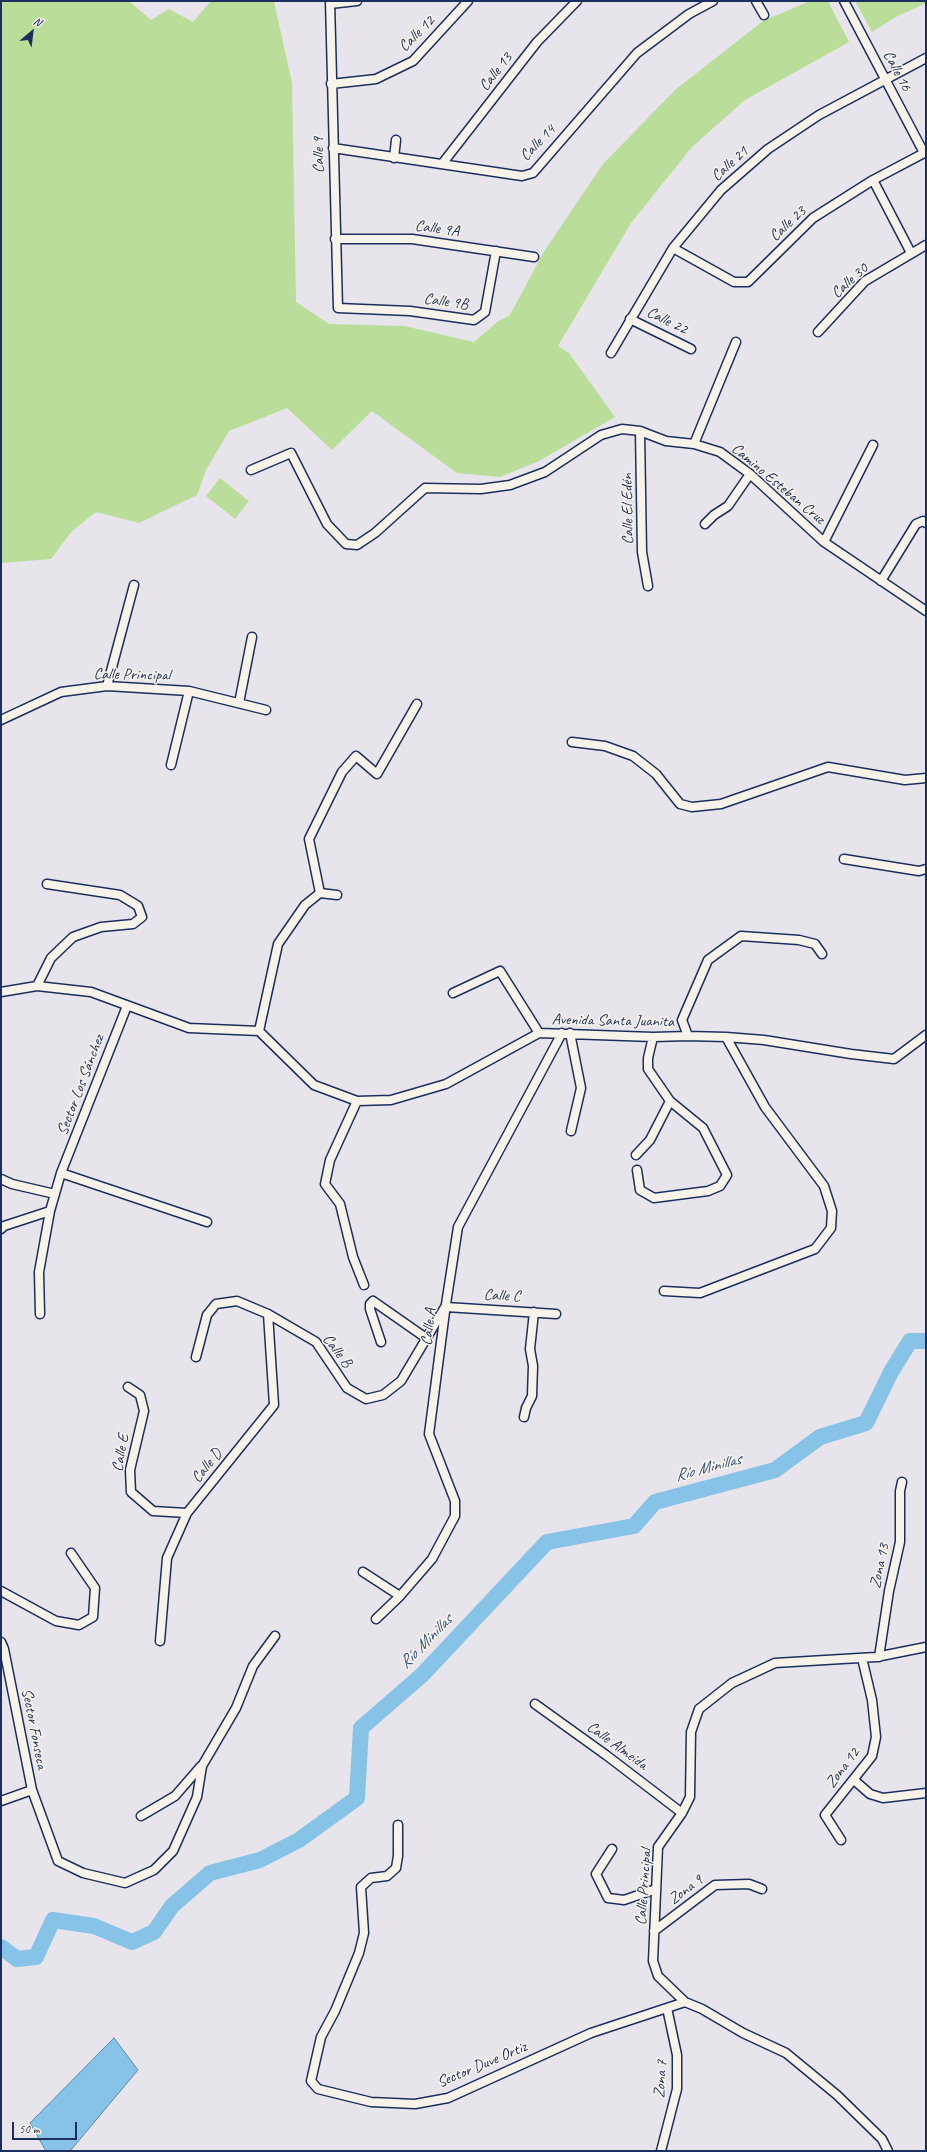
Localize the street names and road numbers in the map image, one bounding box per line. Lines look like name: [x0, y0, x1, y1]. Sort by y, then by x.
street label: Calle 12: [395, 12, 439, 56]
street label: Calle 16: [878, 47, 916, 95]
street label: Calle 13: [475, 49, 517, 95]
street label: Calle 14: [516, 121, 560, 165]
street label: Calle 9: [309, 137, 329, 173]
street label: Calle 21: [707, 142, 753, 186]
street label: Calle 23: [766, 202, 810, 246]
street label: Calle 9A: [414, 216, 460, 242]
street label: Calle 30: [827, 259, 873, 303]
street label: Calle 9B: [423, 289, 469, 315]
street label: Calle 22: [643, 303, 691, 339]
street label: Camino Esteban Cruz: [727, 439, 829, 529]
street label: Calle El Edén: [618, 473, 638, 545]
street label: Calle Principal: [93, 665, 171, 685]
street label: Avenida Santa Juanita: [552, 1010, 674, 1032]
street label: Sector Los Sánchez: [53, 1032, 109, 1138]
street label: Calle C: [483, 1285, 521, 1307]
street label: Calle A: [417, 1307, 441, 1347]
street label: Calle B: [318, 1330, 356, 1372]
street label: Calle E: [108, 1433, 134, 1473]
street label: Calle D: [187, 1445, 227, 1487]
street label: Zona 13: [866, 1542, 894, 1590]
street label: Sector Fonseca: [17, 1687, 51, 1771]
street label: Calle Almeida: [583, 1717, 651, 1775]
street label: Zona 12: [822, 1744, 864, 1792]
street label: Calle Principal: [632, 1848, 656, 1926]
street label: Zona 9: [665, 1871, 707, 1909]
street label: Sector Duve Ortiz: [434, 2038, 530, 2092]
street label: Zona 7: [650, 2059, 672, 2099]

